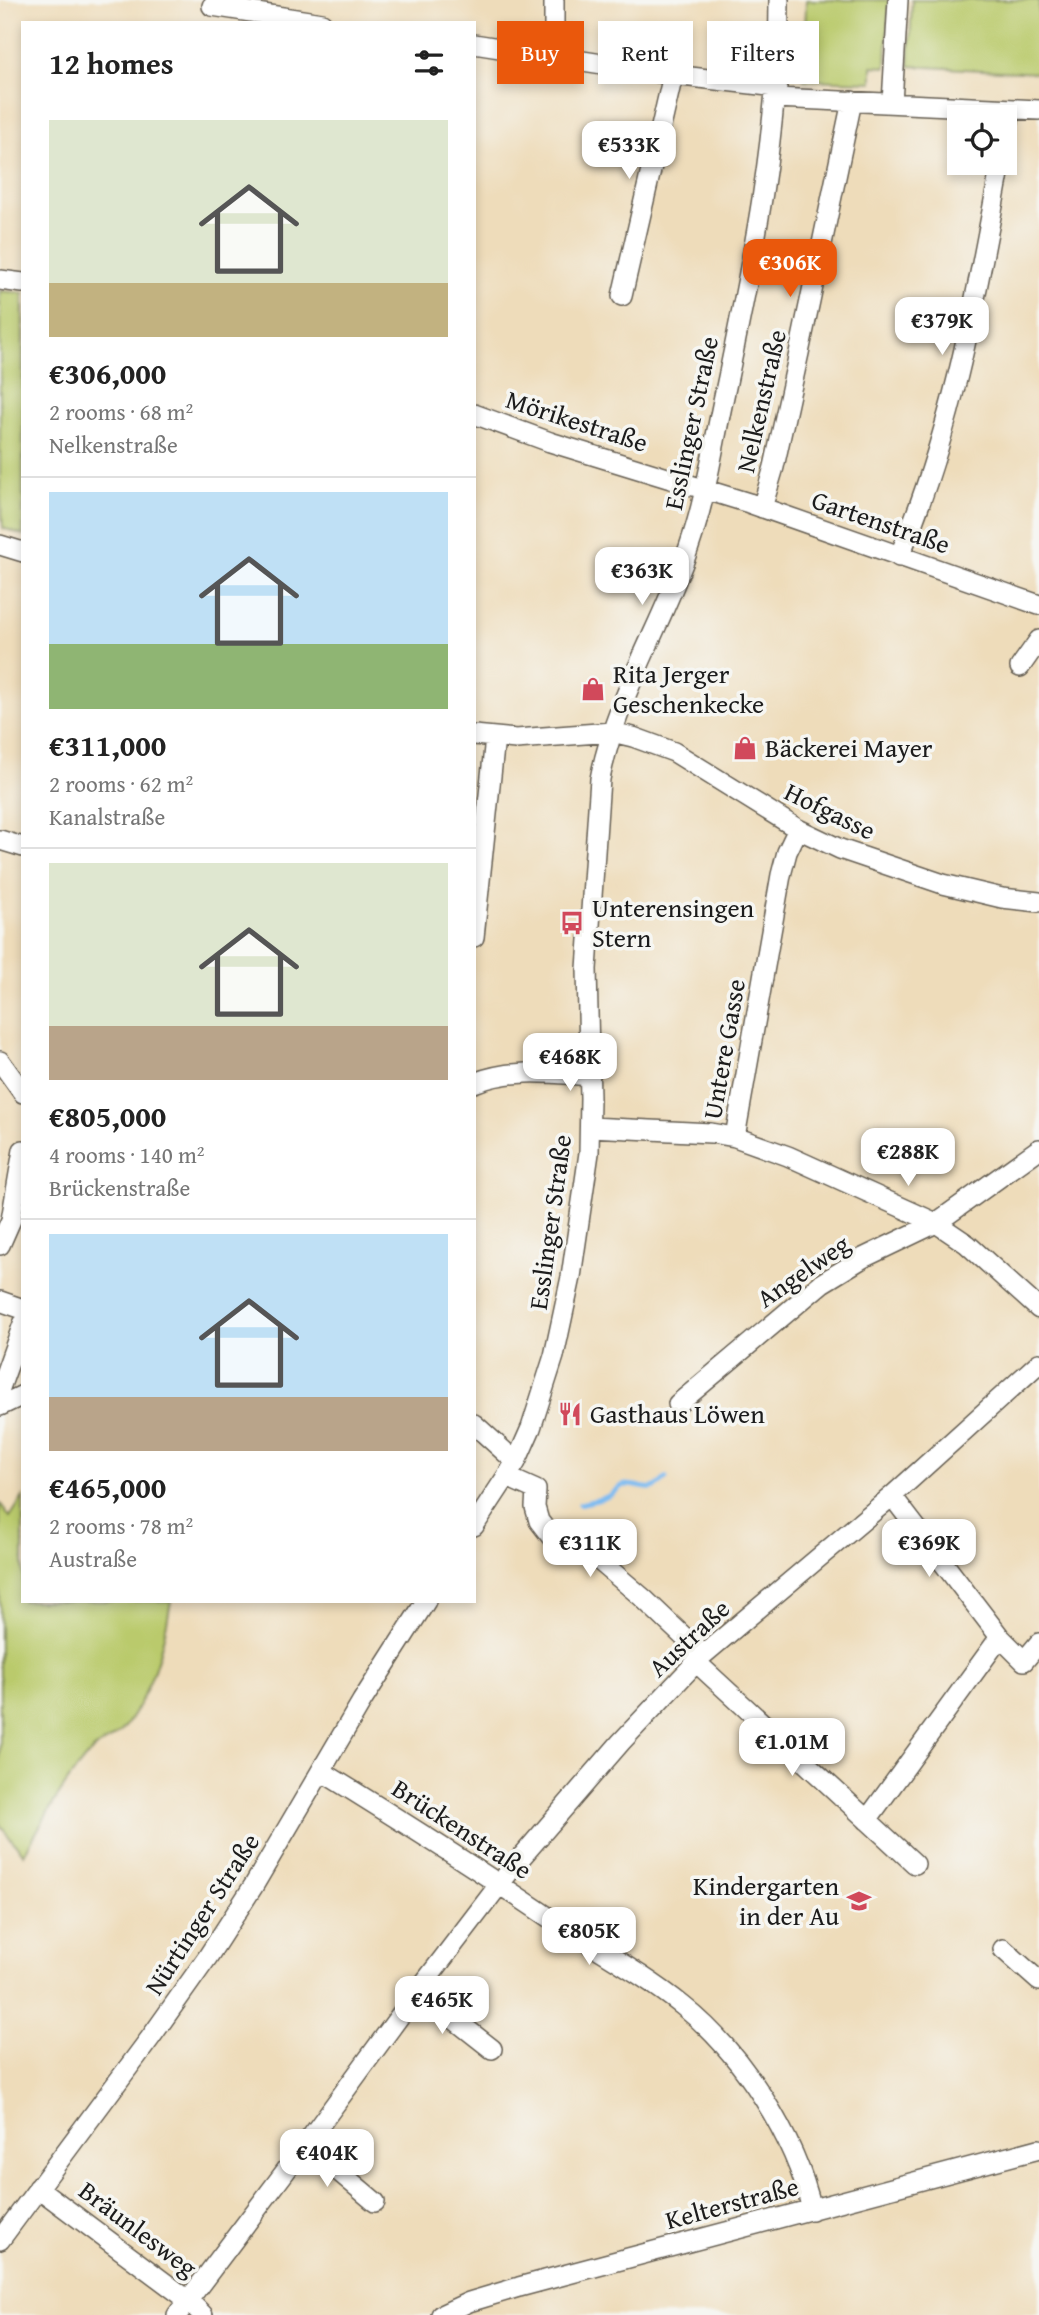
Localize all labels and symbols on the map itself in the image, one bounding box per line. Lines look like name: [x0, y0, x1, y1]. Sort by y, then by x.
pin: €533K: [580, 122, 678, 181]
pin: €306K: [741, 240, 839, 299]
pin: €379K: [893, 298, 991, 357]
street label: Nelkenstraße: [725, 326, 796, 476]
street label: Esslinger Straße: [653, 332, 728, 513]
street label: Mörikestraße: [501, 379, 653, 462]
street label: Gartenstraße: [807, 480, 956, 563]
pin: €363K: [593, 548, 691, 607]
place label: Rita Jerger Geschenkecke: [613, 654, 764, 723]
shop icon: Rita Jerger Geschenkecke: [579, 675, 607, 703]
place label: Bäckerei Mayer: [765, 728, 933, 767]
shop icon: Bäckerei Mayer: [731, 734, 759, 762]
street label: Hofgasse: [778, 772, 882, 849]
place label: Unterensingen Stern: [592, 888, 755, 957]
bus stop icon: Unterensingen Stern: [558, 909, 586, 937]
street label: Untere Gasse: [692, 976, 755, 1122]
pin: €468K: [521, 1034, 619, 1093]
pin: €288K: [859, 1128, 957, 1188]
street label: Esslinger Straße: [518, 1132, 581, 1312]
street label: Angelweg: [748, 1224, 857, 1317]
place label: Gasthaus Löwen: [590, 1394, 765, 1433]
restaurant icon: Gasthaus Löwen: [556, 1400, 584, 1428]
pin: €311K: [541, 1520, 639, 1579]
pin: €369K: [880, 1520, 978, 1579]
street label: Austraße: [639, 1589, 738, 1686]
pin: €1.01M: [735, 1718, 849, 1778]
street label: Brückenstraße: [385, 1769, 540, 1888]
street label: Nürtinger Straße: [134, 1825, 269, 2003]
place label: Kindergarten in der Au: [693, 1866, 839, 1935]
school or university icon: Kindergarten in der Au: [845, 1887, 873, 1915]
pin: €805K: [540, 1908, 638, 1967]
pin: €465K: [393, 1976, 491, 2036]
pin: €404K: [278, 2130, 376, 2189]
street label: Kelterstraße: [661, 2166, 803, 2239]
street label: Bräunlesweg: [71, 2171, 206, 2286]

